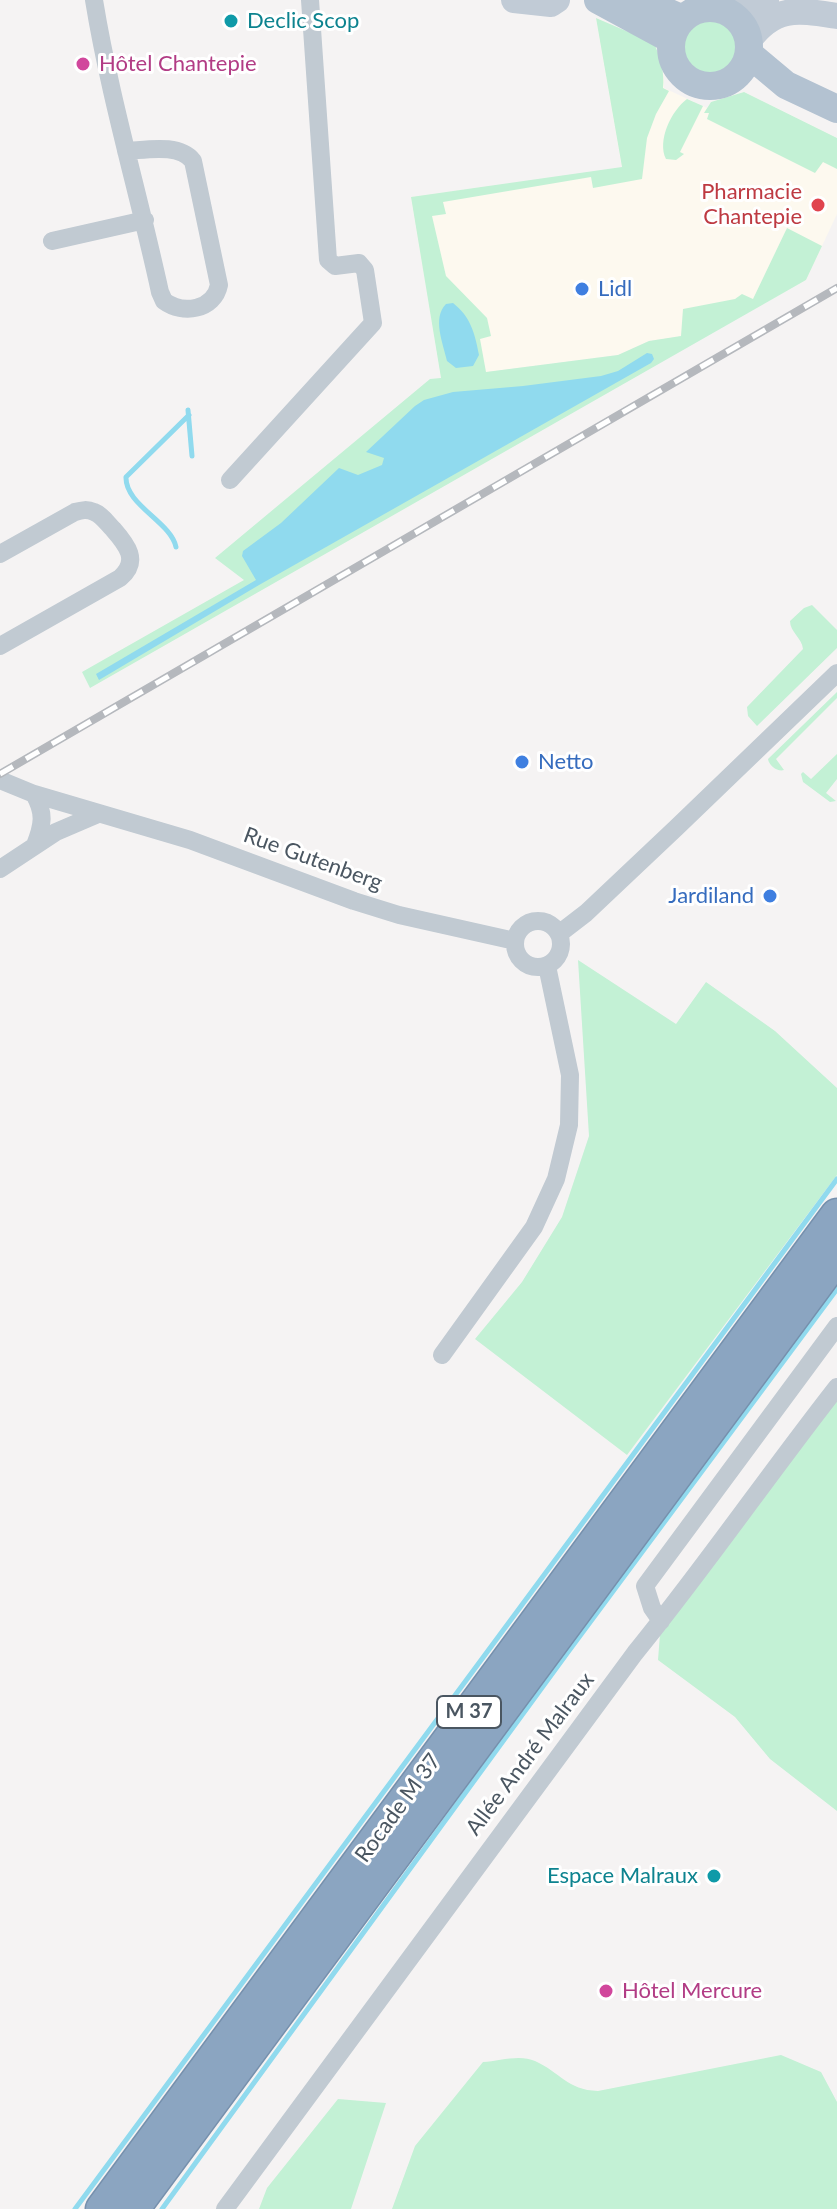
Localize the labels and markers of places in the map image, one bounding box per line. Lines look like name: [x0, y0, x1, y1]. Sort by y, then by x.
place label: Declic Scop: [247, 8, 359, 34]
marker: Declic Scop: [222, 12, 240, 30]
place label: Hôtel Chantepie: [99, 51, 257, 77]
marker: Hôtel Chantepie: [74, 55, 92, 73]
place label: Pharmacie Chantepie: [701, 179, 802, 230]
marker: Pharmacie Chantepie: [809, 196, 827, 214]
place label: Lidl: [598, 276, 632, 302]
marker: Lidl: [573, 280, 591, 298]
place label: Netto: [538, 749, 593, 775]
marker: Netto: [513, 753, 531, 771]
place label: Jardiland: [668, 883, 754, 909]
marker: Jardiland: [761, 887, 779, 905]
place label: Espace Malraux: [547, 1863, 698, 1889]
marker: Espace Malraux: [705, 1867, 723, 1885]
place label: Hôtel Mercure: [622, 1978, 762, 2004]
marker: Hôtel Mercure: [597, 1982, 615, 2000]

